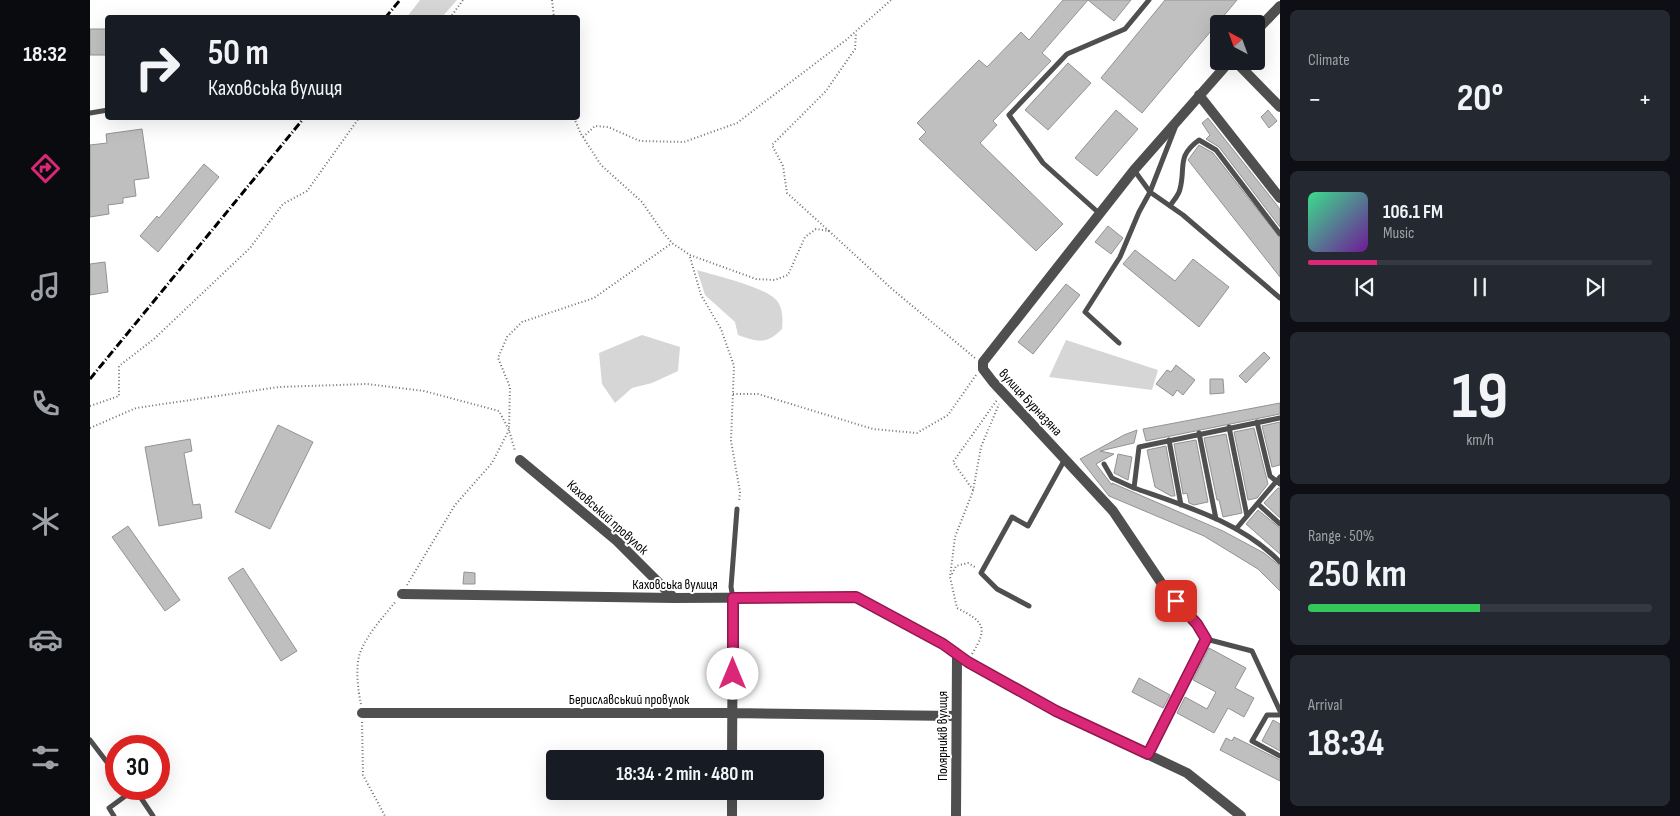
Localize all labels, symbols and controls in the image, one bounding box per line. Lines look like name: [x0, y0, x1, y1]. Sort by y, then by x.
north arrow: [1210, 15, 1265, 70]
map controls: [1210, 15, 1265, 70]
text: 50 m: [208, 32, 269, 75]
icon: right: [125, 35, 190, 100]
text: 18:32: [23, 41, 67, 68]
text: Climate: [1308, 51, 1350, 70]
text: Каховська вулиця: [208, 75, 342, 102]
text: 20°: [1457, 76, 1503, 121]
text: −: [1308, 83, 1322, 116]
text: +: [1638, 83, 1652, 116]
icon: directions: [28, 151, 63, 186]
text: 106.1 FM: [1383, 201, 1443, 224]
text: Music: [1383, 224, 1414, 243]
icon: music: [28, 269, 63, 304]
icon: previous: [1351, 273, 1379, 301]
icon: pause: [1466, 273, 1494, 301]
icon: next: [1581, 273, 1609, 301]
text: 19: [1452, 359, 1508, 437]
street label: вулиця Бурназяна: [995, 365, 1066, 439]
icon: phone: [28, 386, 63, 421]
text: km/h: [1466, 431, 1494, 450]
street label: Каховський провулок: [564, 476, 652, 559]
icon: climate: [28, 504, 63, 539]
text: Range · 50%: [1308, 527, 1374, 546]
text: 250 km: [1308, 552, 1407, 597]
street label: Каховська вулиця: [632, 576, 718, 593]
pin: [1155, 580, 1197, 622]
icon: arrive: [1162, 587, 1190, 615]
icon: car: [28, 622, 63, 657]
position arrow: [706, 647, 758, 699]
street label: Бериславський провулок: [569, 691, 690, 708]
street label: Полярників вулиця: [934, 691, 951, 781]
text: Arrival: [1308, 696, 1342, 715]
text: 18:34: [1308, 721, 1384, 766]
speed limit sign: 30: [105, 735, 170, 800]
icon: filters: [28, 740, 63, 775]
text: 18:34 · 2 min · 480 m: [616, 763, 754, 786]

